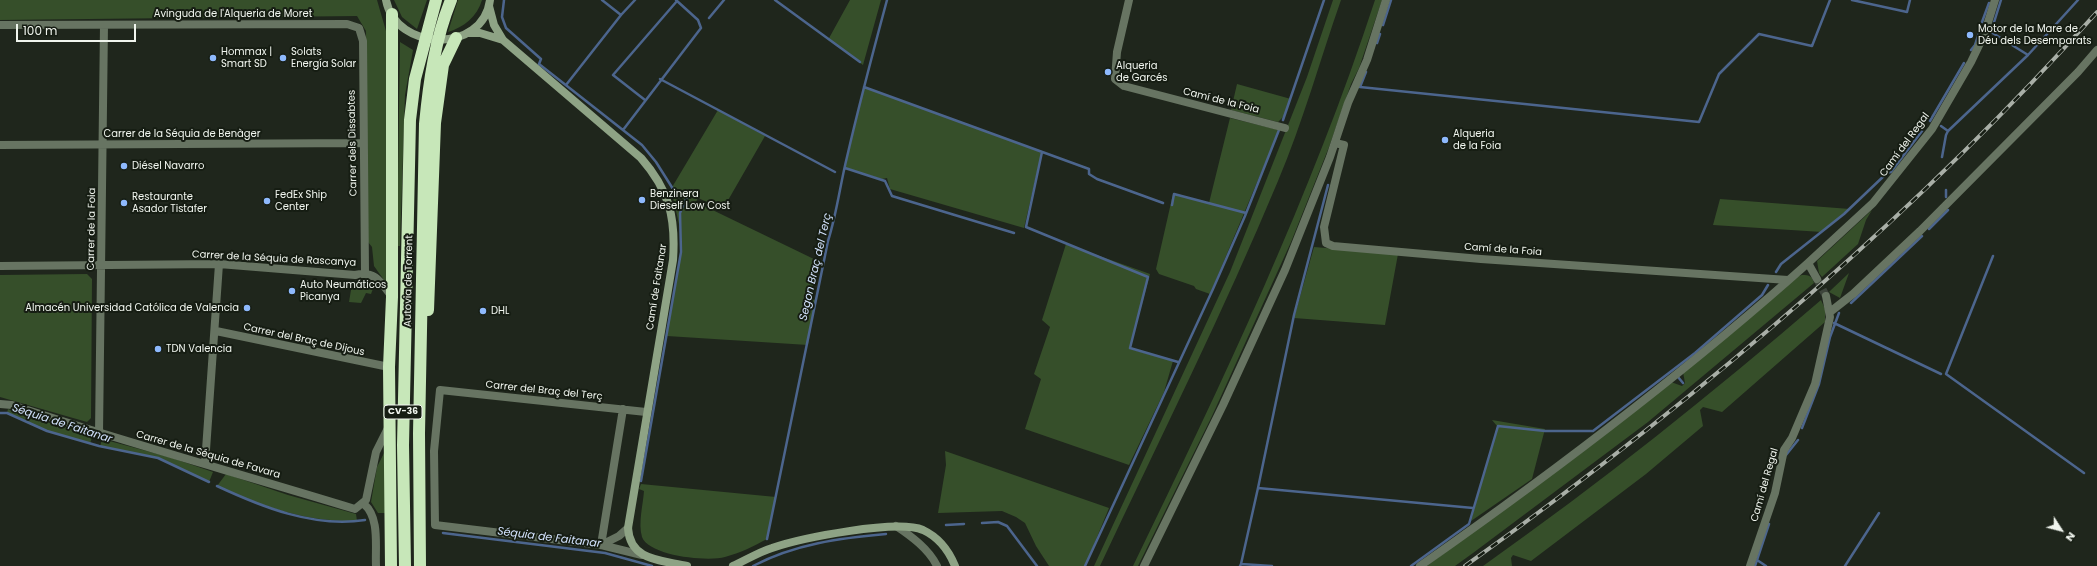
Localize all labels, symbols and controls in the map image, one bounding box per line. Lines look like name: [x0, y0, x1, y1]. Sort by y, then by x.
street label: Avinguda de l'Alqueria de Moret: [154, 8, 312, 20]
scale bar: [18, 16, 138, 42]
text: 100 m: [23, 22, 57, 39]
place label: Motor de la Mare de Déu dels Desemparats: [1978, 23, 2092, 46]
marker: Motor de la Mare de Déu dels Desemparats: [1965, 30, 1975, 40]
place label: Hommax | Smart SD: [221, 46, 272, 70]
place label: Solats Energía Solar: [291, 46, 356, 70]
marker: Hommax | Smart SD: [208, 53, 218, 63]
marker: Solats Energía Solar: [278, 53, 288, 63]
place label: Alqueria de Garcés: [1116, 60, 1167, 84]
marker: Alqueria de Garcés: [1103, 67, 1113, 77]
street label: Camí de la Foia: [1182, 86, 1260, 116]
street label: Carrer dels Dissabtes: [346, 90, 360, 196]
street label: Camí del Regal: [1878, 111, 1932, 179]
street label: Carrer de la Séquia de Benàger: [104, 128, 260, 140]
place label: Alqueria de la Foia: [1453, 128, 1501, 152]
marker: Alqueria de la Foia: [1440, 135, 1450, 145]
place label: Diésel Navarro: [132, 160, 204, 172]
marker: Diésel Navarro: [119, 161, 129, 171]
street label: Carrer de la Foia: [85, 188, 99, 270]
place label: Benzinera Dieself Low Cost: [650, 188, 730, 212]
place label: FedEx Ship Center: [275, 189, 327, 212]
place label: Restaurante Asador Tistafer: [132, 191, 207, 214]
marker: Benzinera Dieself Low Cost: [637, 195, 647, 205]
marker: FedEx Ship Center: [262, 196, 272, 206]
marker: Restaurante Asador Tistafer: [119, 198, 129, 208]
water label: Segon Braç del Terç: [797, 212, 835, 322]
street label: Autovia de Torrent: [402, 235, 416, 327]
street label: Camí de la Foia: [1464, 241, 1542, 259]
street label: Camí de Faitanar: [644, 243, 670, 331]
street label: Carrer de la Séquia de Rascanya: [192, 249, 356, 269]
place label: Auto Neumáticos Picanya: [300, 279, 386, 302]
marker: Auto Neumáticos Picanya: [287, 286, 297, 296]
place label: Almacén Universidad Católica de Valencia: [25, 302, 239, 314]
marker: Almacén Universidad Católica de Valencia: [242, 303, 252, 313]
place label: DHL: [491, 305, 509, 317]
marker: DHL: [478, 306, 488, 316]
street label: Carrer del Braç de Dijous: [242, 321, 366, 359]
place label: TDN Valencia: [166, 343, 232, 355]
marker: TDN Valencia: [153, 344, 163, 354]
street label: Carrer del Braç del Terç: [485, 379, 603, 403]
water label: Séquia de Faitanar: [10, 402, 114, 446]
road number: CV-36: [384, 405, 422, 419]
street label: Carrer de la Séquia de Favara: [135, 429, 281, 481]
street label: Camí del Regal: [1749, 447, 1781, 523]
north arrow: [2041, 510, 2081, 550]
water label: Séquia de Faitanar: [496, 525, 602, 551]
text: N: [2062, 529, 2080, 545]

